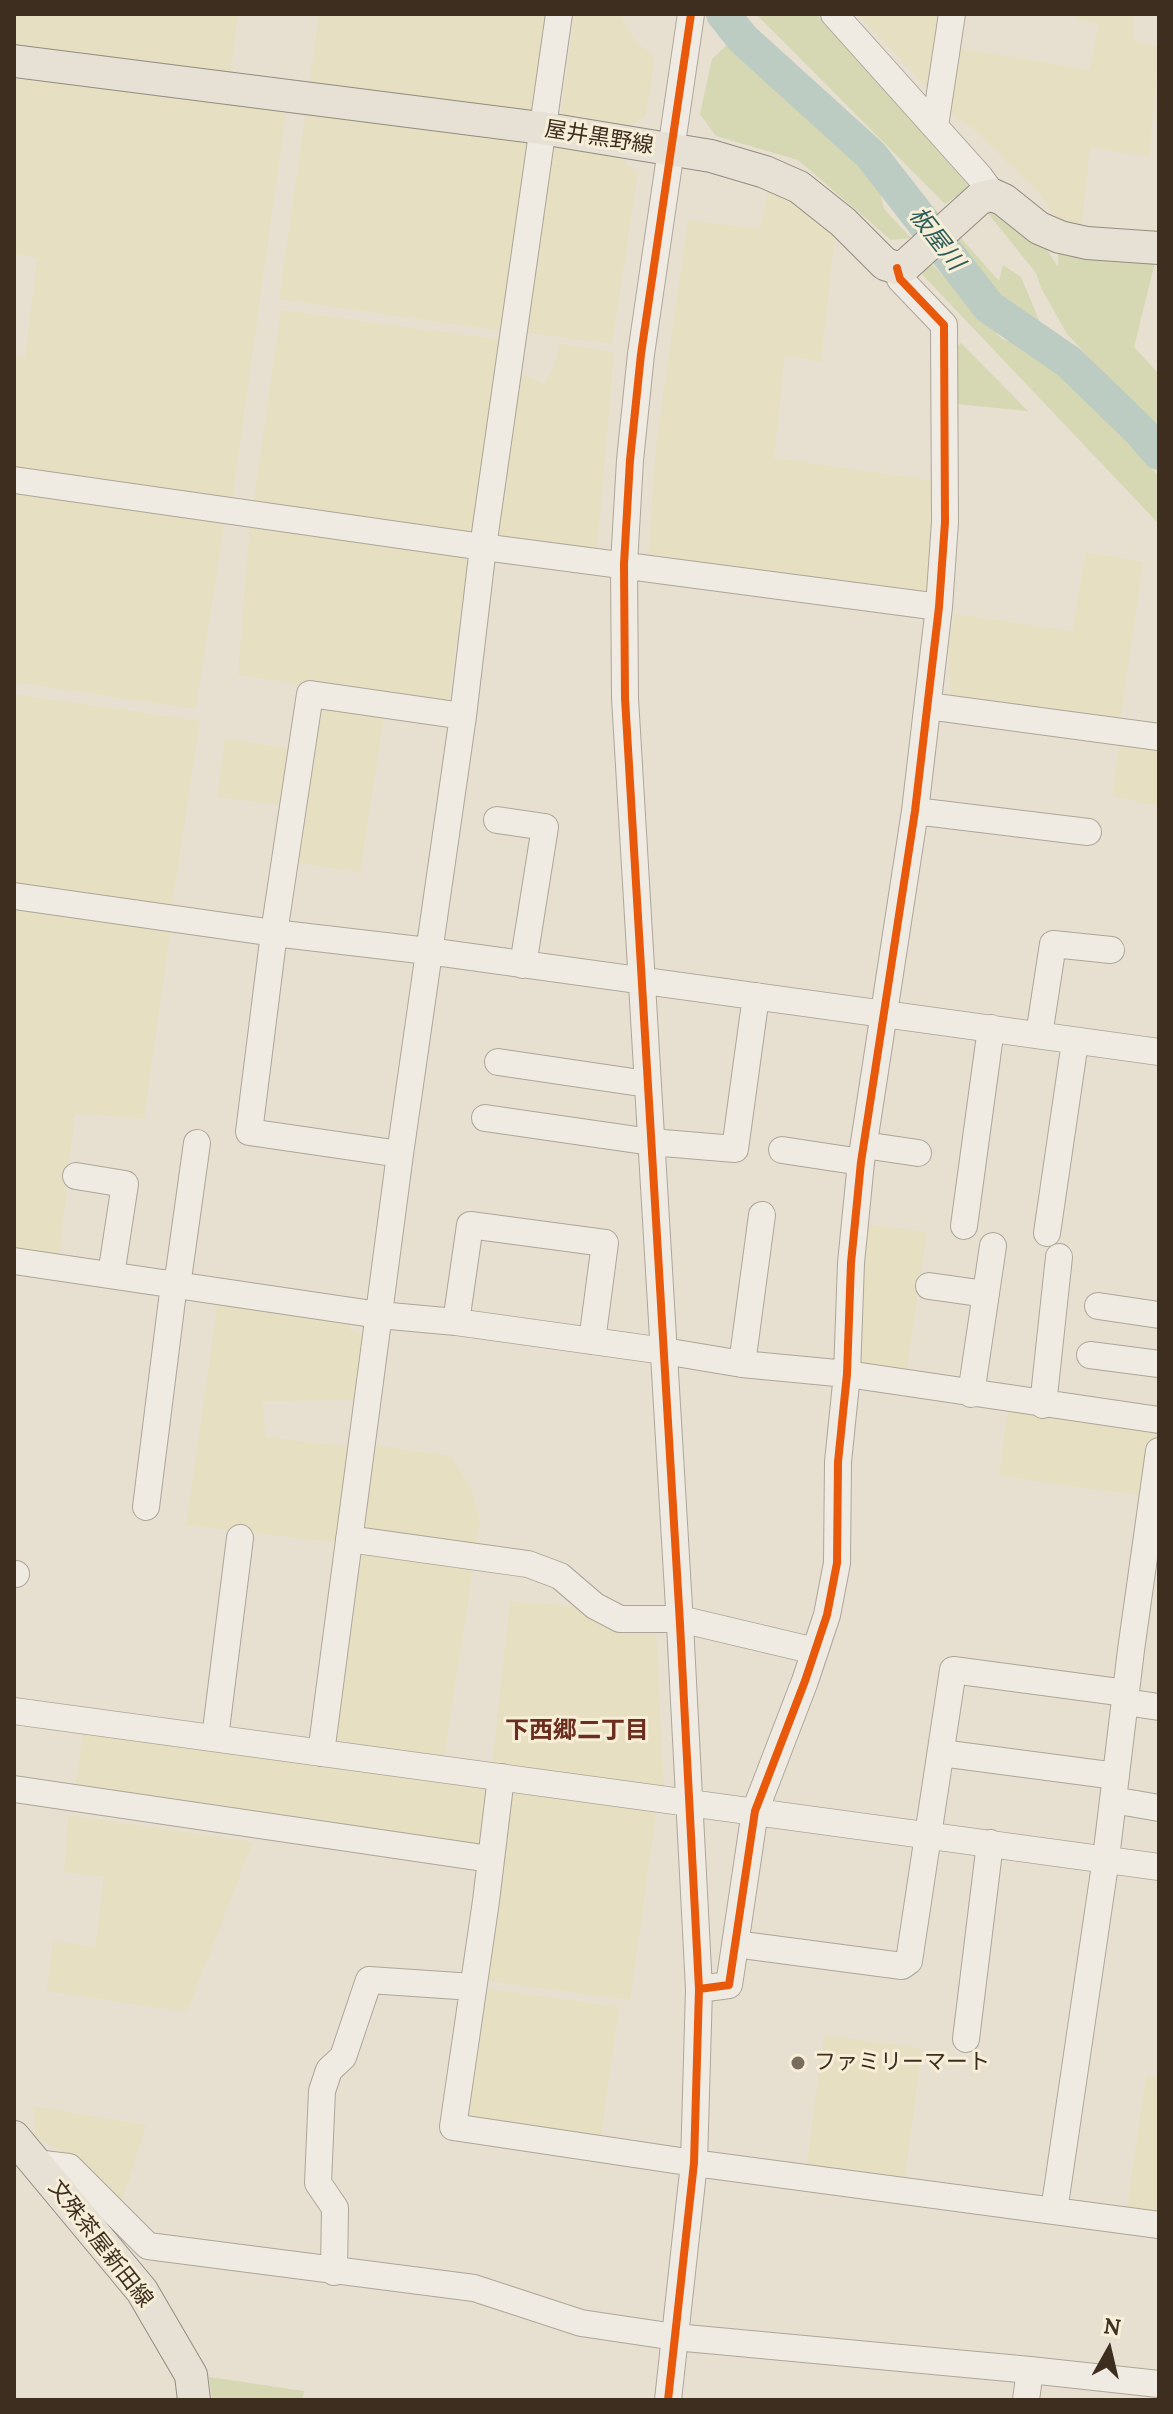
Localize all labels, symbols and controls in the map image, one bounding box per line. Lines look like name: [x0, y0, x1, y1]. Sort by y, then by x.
street label: 屋井黒野線: [543, 116, 655, 160]
water label: 板屋川: [902, 202, 970, 276]
district label: 下西郷二丁目: [505, 1717, 649, 1745]
place label: ファミリーマート: [814, 2050, 990, 2076]
marker: ファミリーマート: [789, 2054, 807, 2072]
street label: 文殊茶屋新田線: [42, 2175, 158, 2313]
north arrow: [1069, 2310, 1149, 2390]
text: N: [1102, 2311, 1123, 2341]

